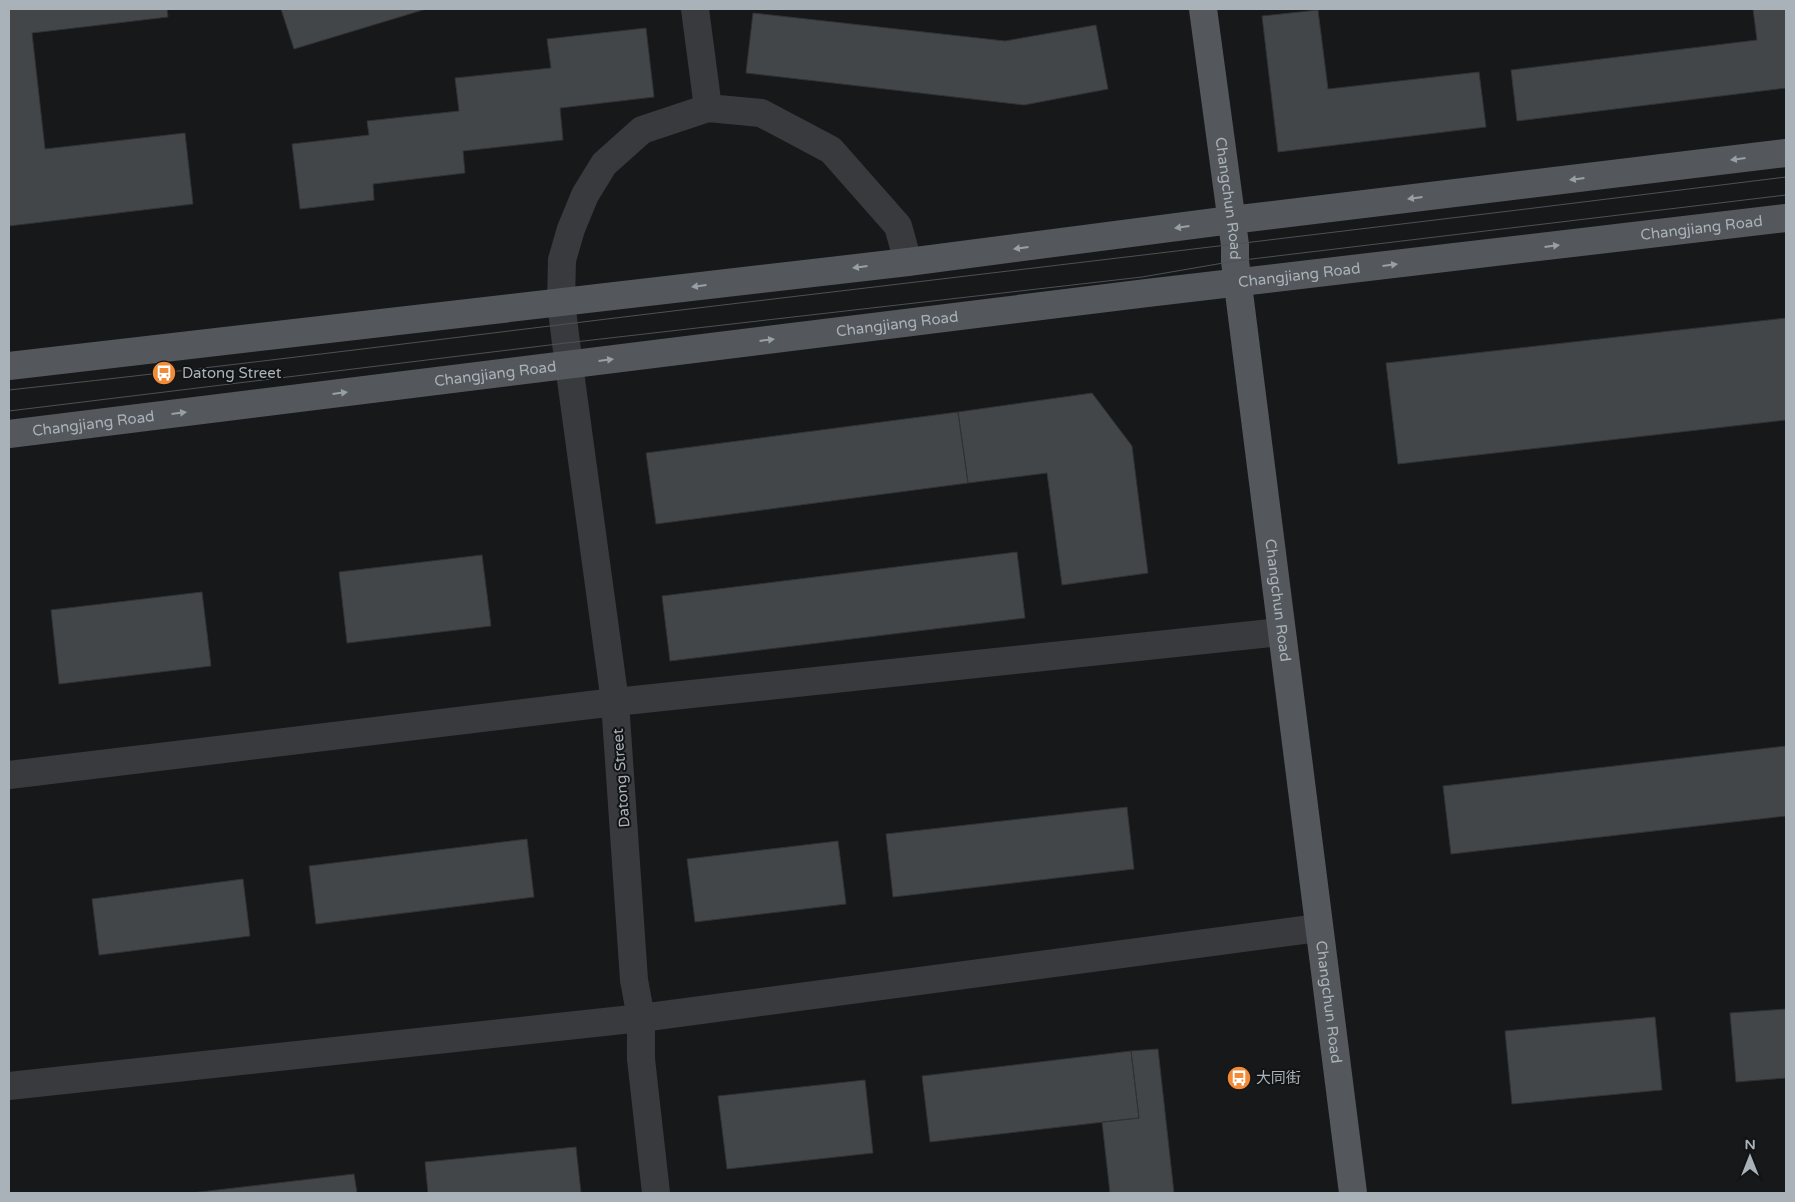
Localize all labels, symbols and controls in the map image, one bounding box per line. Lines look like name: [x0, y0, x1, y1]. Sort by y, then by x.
street label: Changchun Road: [1211, 136, 1244, 260]
one-way arrow: [1730, 155, 1746, 163]
one-way arrow: [1568, 175, 1584, 183]
one-way arrow: [1407, 194, 1423, 202]
street label: Changjiang Road: [1639, 212, 1764, 244]
one-way arrow: [1174, 223, 1190, 231]
one-way arrow: [1544, 242, 1560, 250]
one-way arrow: [1013, 244, 1029, 252]
street label: Changjiang Road: [1237, 259, 1361, 291]
one-way arrow: [1383, 261, 1399, 269]
one-way arrow: [852, 263, 868, 271]
one-way arrow: [690, 282, 706, 290]
street label: Changjiang Road: [835, 307, 959, 340]
one-way arrow: [759, 336, 775, 344]
one-way arrow: [598, 356, 614, 364]
street label: Changjiang Road: [433, 357, 557, 390]
bus stop icon: Datong Street: [151, 360, 177, 386]
place label: Datong Street: [182, 364, 282, 382]
one-way arrow: [332, 389, 348, 397]
street label: Changjiang Road: [31, 407, 155, 440]
one-way arrow: [171, 409, 187, 417]
street label: Changchun Road: [1261, 538, 1295, 663]
street label: Datong Street: [609, 727, 633, 828]
street label: Changchun Road: [1312, 939, 1346, 1064]
bus stop icon: 大同街: [1226, 1065, 1252, 1091]
place label: 大同街: [1256, 1069, 1301, 1087]
north arrow: [1725, 1132, 1775, 1182]
text: N: [1744, 1136, 1756, 1153]

